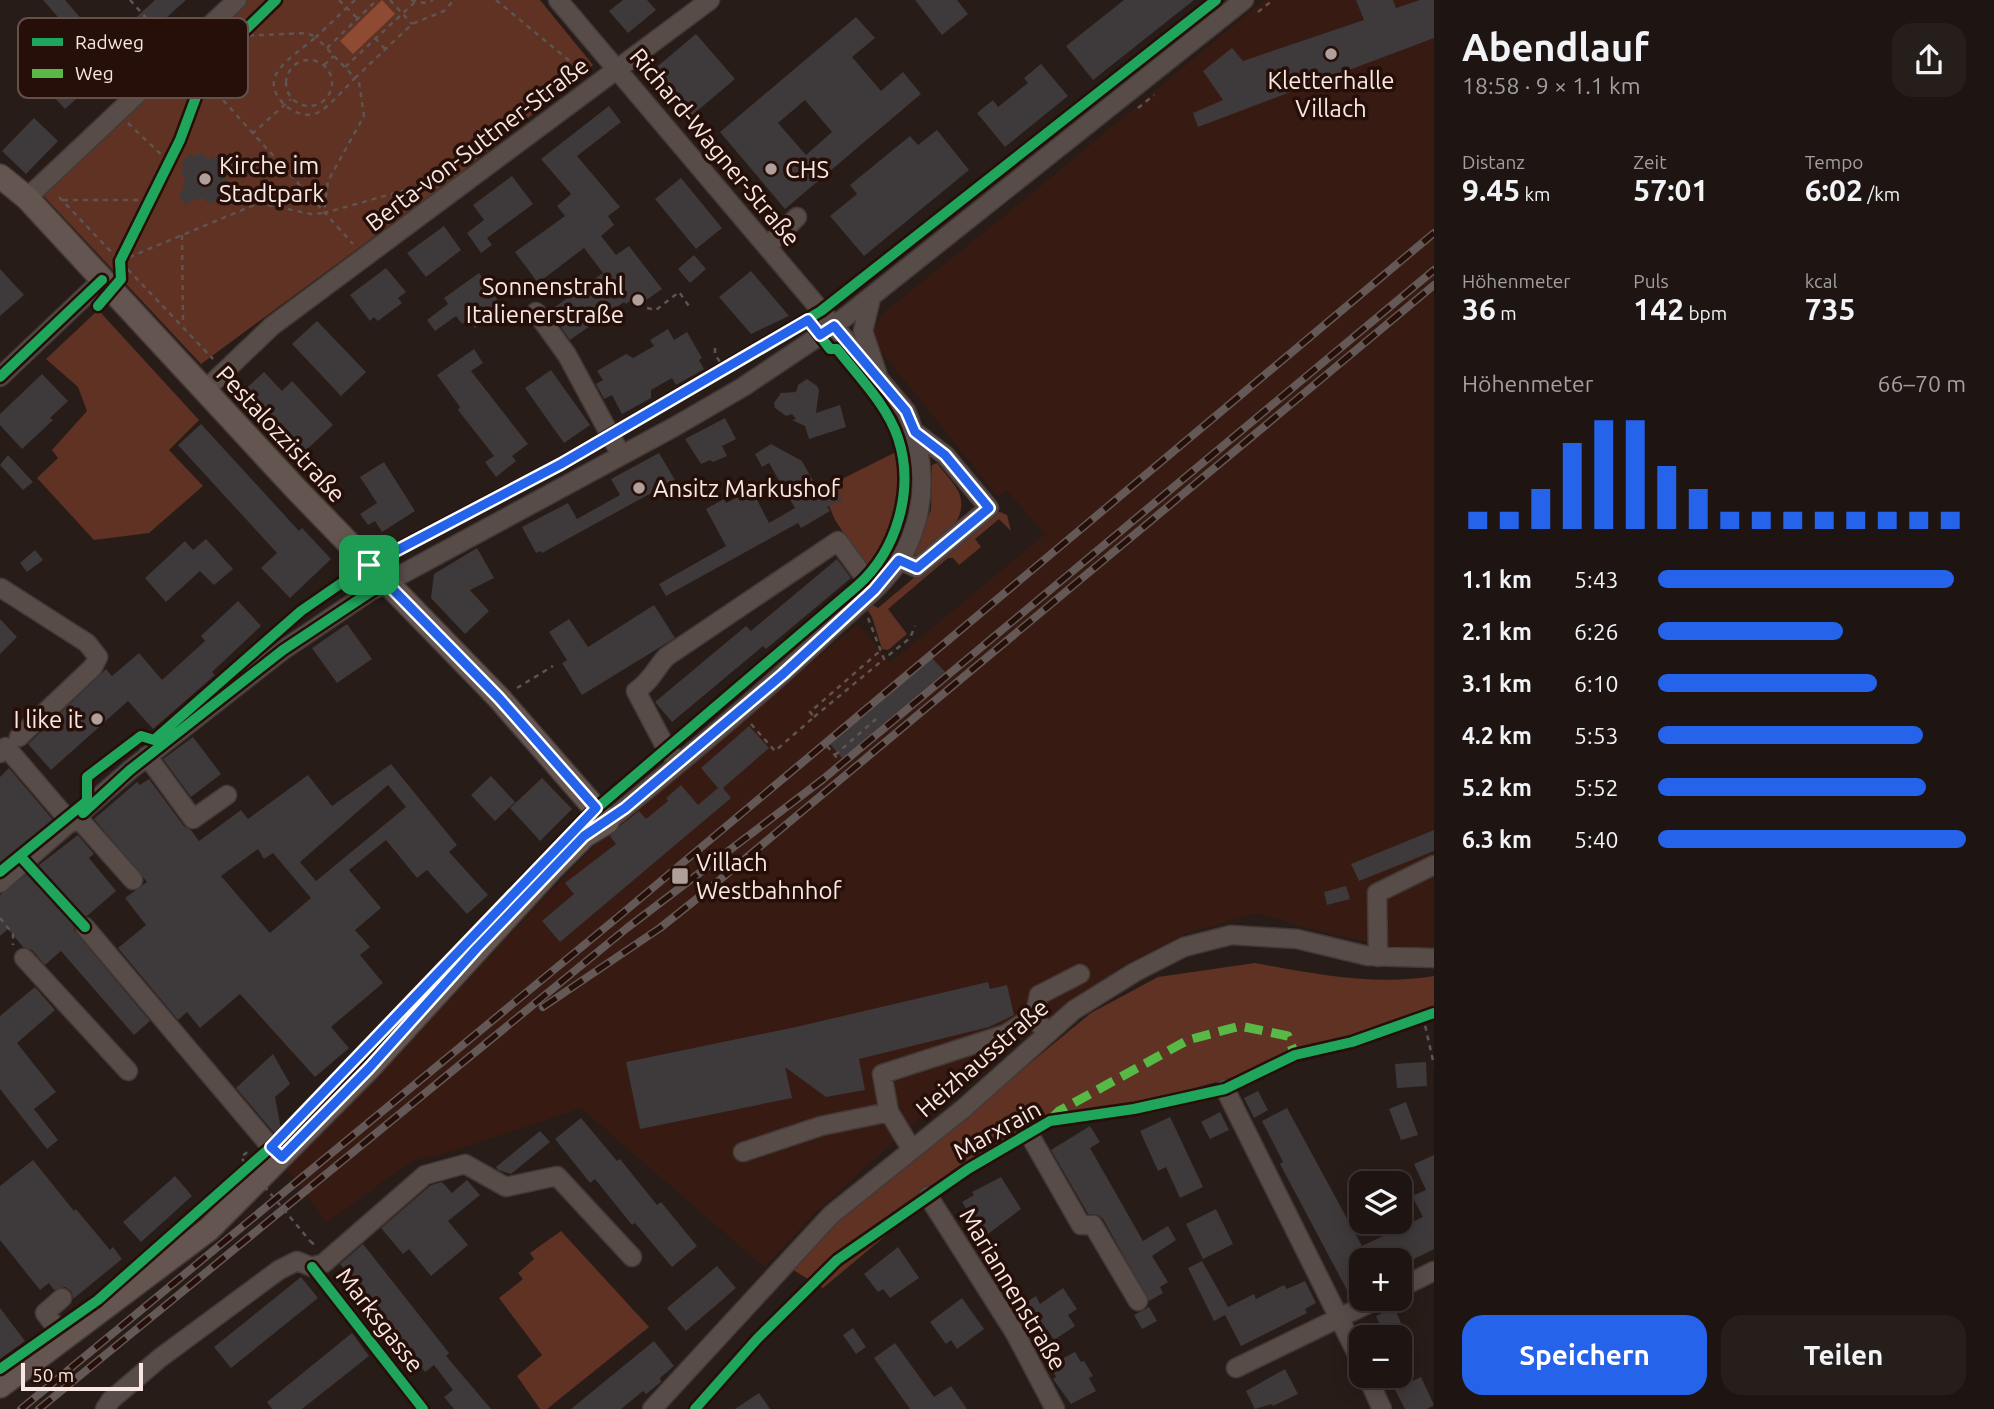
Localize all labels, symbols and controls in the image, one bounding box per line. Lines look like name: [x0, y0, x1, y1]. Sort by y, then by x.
legend: [18, 18, 248, 98]
button: share: [1892, 23, 1966, 97]
text: Abendlauf: [1462, 26, 1649, 68]
text: Radweg: [75, 31, 144, 53]
street label: Richard-Wagner-Straße: [624, 43, 806, 251]
marker: Kletterhalle Villach: [1323, 46, 1339, 62]
street label: Berta-von-Suttner-Straße: [360, 52, 594, 236]
text: Weg: [75, 62, 114, 84]
place label: Kletterhalle Villach: [1267, 67, 1395, 122]
text: 18:58 · 9 × 1.1 km: [1462, 73, 1641, 98]
text: Distanz: [1462, 151, 1525, 173]
text: Zeit: [1633, 151, 1667, 173]
text: Tempo: [1805, 151, 1863, 173]
place label: Kirche im Stadtpark: [219, 152, 324, 207]
place label: CHS: [785, 156, 829, 183]
marker: CHS: [763, 161, 779, 177]
marker: Kirche im Stadtpark: [197, 171, 213, 187]
text: 9.45: [1462, 173, 1520, 207]
text: 57:01: [1633, 173, 1708, 207]
text: 6:02: [1805, 173, 1863, 207]
text: km: [1520, 183, 1550, 205]
text: /km: [1863, 183, 1900, 205]
text: Höhenmeter: [1462, 270, 1571, 292]
text: Puls: [1633, 270, 1669, 292]
text: kcal: [1805, 270, 1837, 292]
place label: Sonnenstrahl Italienerstraße: [466, 273, 624, 328]
marker: Sonnenstrahl Italienerstraße: [630, 292, 646, 308]
text: 36: [1462, 292, 1496, 326]
text: 142: [1633, 292, 1684, 326]
text: 735: [1805, 292, 1855, 326]
text: m: [1496, 302, 1517, 324]
text: bpm: [1684, 302, 1727, 324]
street label: Pestalozzistraße: [211, 360, 351, 508]
text: Höhenmeter: [1462, 371, 1593, 396]
text: 66–70 m: [1878, 371, 1966, 396]
place label: Ansitz Markushof: [653, 475, 841, 502]
marker: Ansitz Markushof: [631, 480, 647, 496]
pin: [339, 535, 399, 595]
icon: arrive: [350, 546, 388, 584]
text: 1.1 km: [1462, 567, 1532, 592]
text: 5:43: [1574, 567, 1619, 592]
text: 2.1 km: [1462, 619, 1532, 644]
text: 6:26: [1574, 619, 1619, 644]
text: 3.1 km: [1462, 671, 1532, 696]
text: 6:10: [1574, 671, 1619, 696]
place label: I like it: [14, 706, 84, 733]
marker: I like it: [89, 711, 105, 727]
text: 4.2 km: [1462, 723, 1532, 748]
text: 5:53: [1574, 723, 1619, 748]
text: 5.2 km: [1462, 775, 1532, 800]
text: 5:52: [1574, 775, 1619, 800]
text: 6.3 km: [1462, 827, 1532, 852]
text: 5:40: [1574, 827, 1619, 852]
place label: Villach Westbahnhof: [696, 849, 842, 904]
marker: Villach Westbahnhof: [670, 866, 690, 886]
street label: Heizhausstraße: [911, 993, 1053, 1123]
street label: Marxrain: [949, 1095, 1045, 1165]
map controls: [1349, 1171, 1412, 1388]
button: layers: [1349, 1171, 1412, 1234]
street label: Mariannenstraße: [954, 1203, 1072, 1375]
button: +: [1349, 1248, 1412, 1311]
street label: Marksgasse: [331, 1262, 429, 1378]
button: Speichern: [1462, 1315, 1707, 1395]
button: Teilen: [1721, 1315, 1966, 1395]
button: −: [1349, 1325, 1412, 1388]
scale bar: [21, 1360, 144, 1392]
text: 50 m: [32, 1364, 74, 1386]

